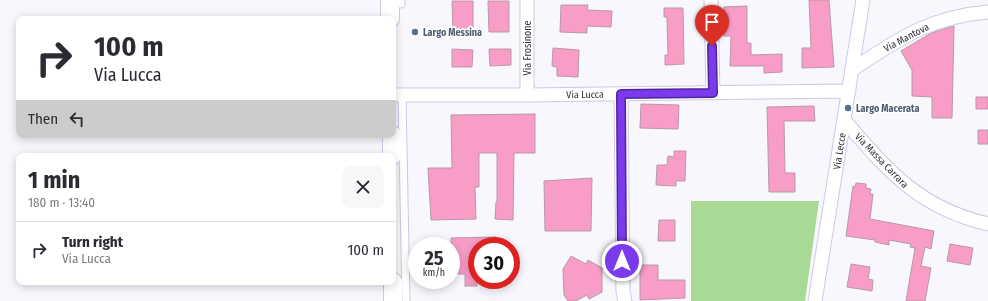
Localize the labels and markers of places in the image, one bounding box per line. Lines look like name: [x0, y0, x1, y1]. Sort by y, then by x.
pin: [695, 5, 729, 46]
marker: Largo Messina: [410, 27, 420, 37]
place label: Largo Messina: [423, 27, 482, 39]
marker: Largo Macerata: [843, 103, 853, 113]
place label: Largo Macerata: [856, 103, 919, 115]

